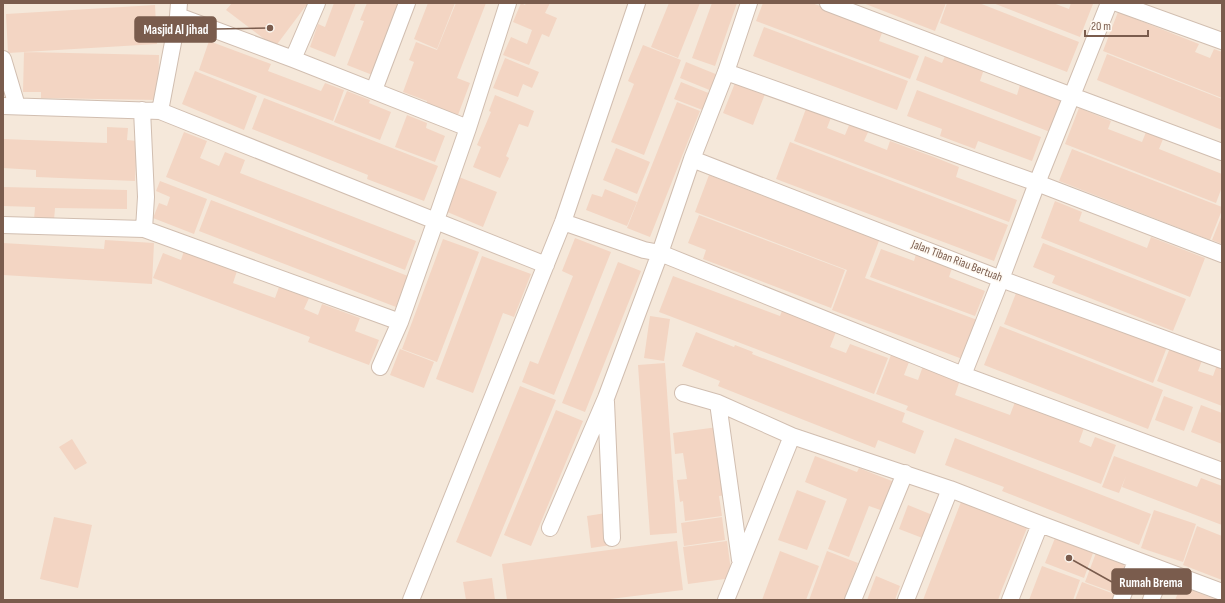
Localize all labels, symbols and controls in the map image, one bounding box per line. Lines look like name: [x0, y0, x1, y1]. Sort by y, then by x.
scale bar: [1085, 12, 1148, 38]
callout: Masjid Al Jihad: [135, 17, 216, 42]
text: 20 m: [1091, 19, 1111, 34]
text: Masjid Al Jihad: [144, 22, 209, 38]
street label: Jalan Tiban Riau Bertuah: [908, 236, 1005, 285]
callout: Rumah Brema: [1112, 569, 1191, 594]
text: Rumah Brema: [1119, 575, 1183, 591]

